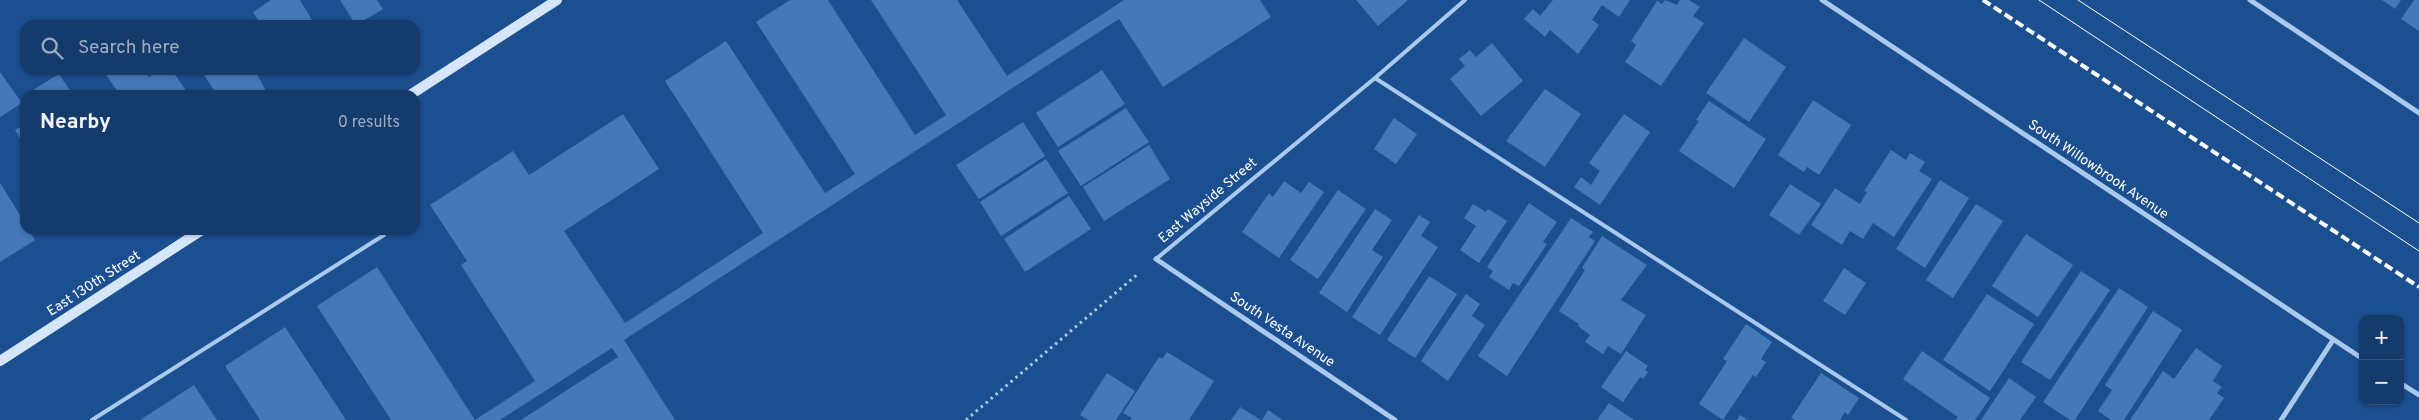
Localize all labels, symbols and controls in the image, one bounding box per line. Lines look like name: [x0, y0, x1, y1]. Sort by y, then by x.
search box: [20, 20, 420, 75]
icon: search: [38, 34, 66, 62]
text: Search here: [78, 36, 180, 60]
text: Nearby: [40, 109, 111, 136]
text: 0 results: [338, 113, 400, 133]
street label: South Willowbrook Avenue: [2025, 117, 2171, 223]
street label: East Wayside Street: [1155, 155, 1261, 247]
street label: East 130th Street: [44, 247, 144, 321]
street label: South Vesta Avenue: [1226, 289, 1338, 371]
map controls: [2359, 315, 2404, 405]
button: +: [2359, 315, 2404, 360]
button: −: [2359, 360, 2404, 405]

